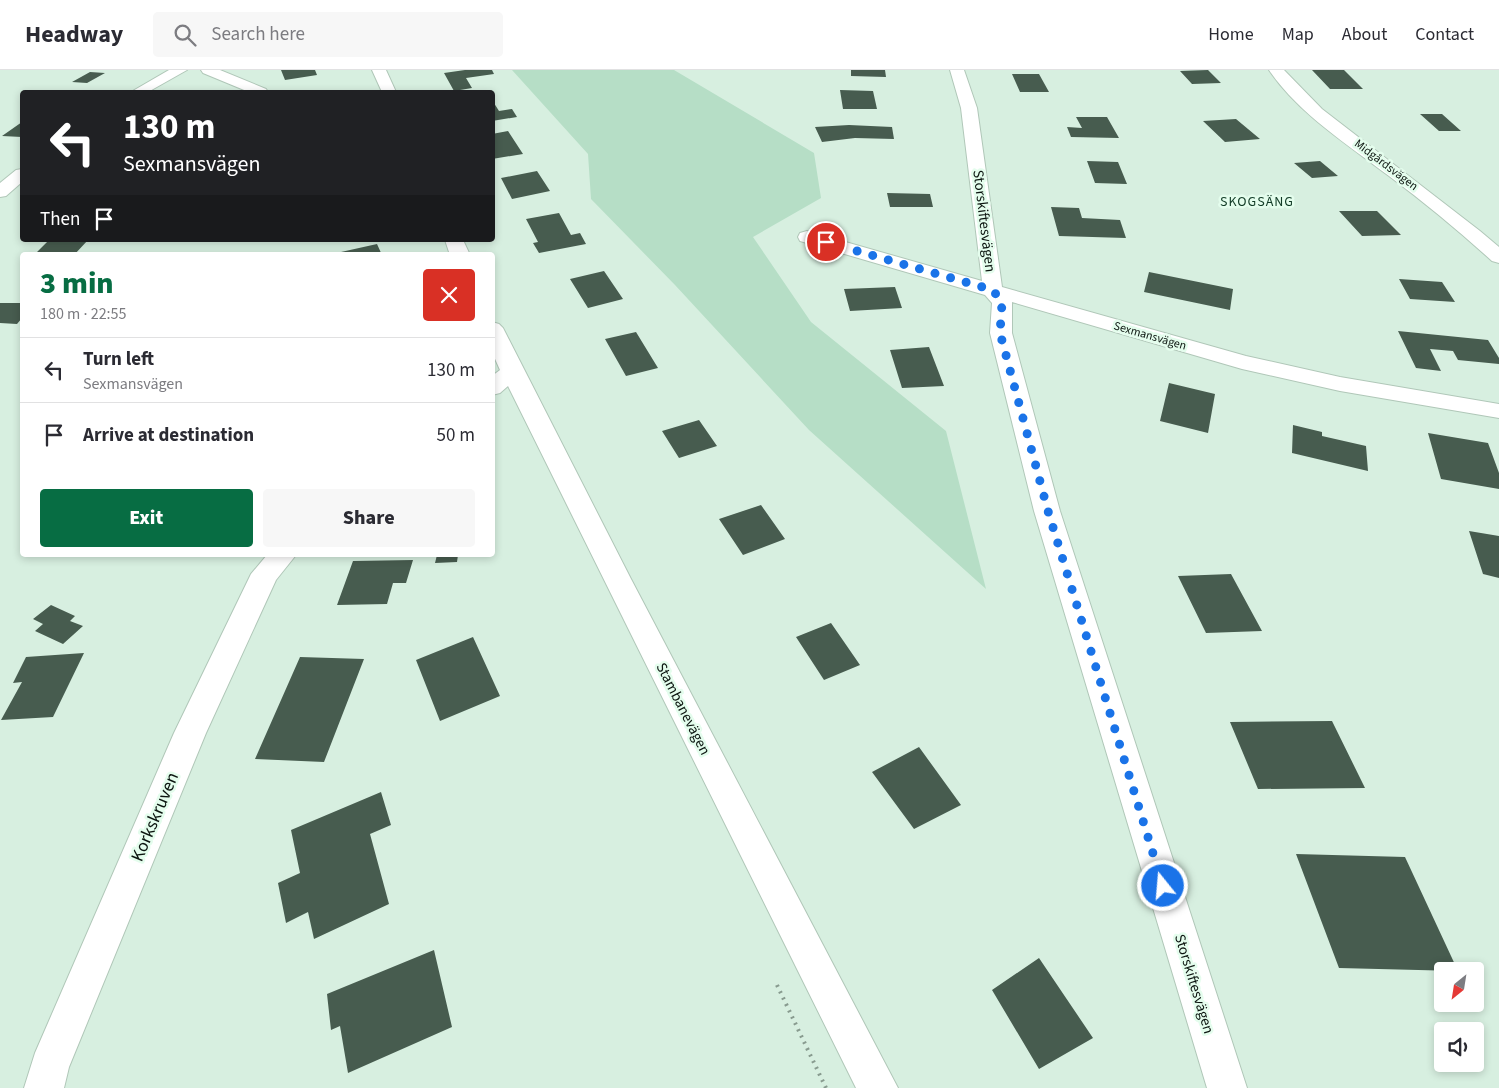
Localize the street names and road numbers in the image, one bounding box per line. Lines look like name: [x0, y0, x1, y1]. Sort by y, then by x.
street label: Midgårdsvägen: [1351, 135, 1421, 195]
street label: Storskiftesvägen: [967, 169, 1001, 273]
street label: Sexmansvägen: [1112, 317, 1188, 355]
street label: Stambanevägen: [651, 659, 715, 759]
street label: Korkskruven: [125, 768, 185, 866]
street label: Storskiftesvägen: [1169, 932, 1219, 1036]

